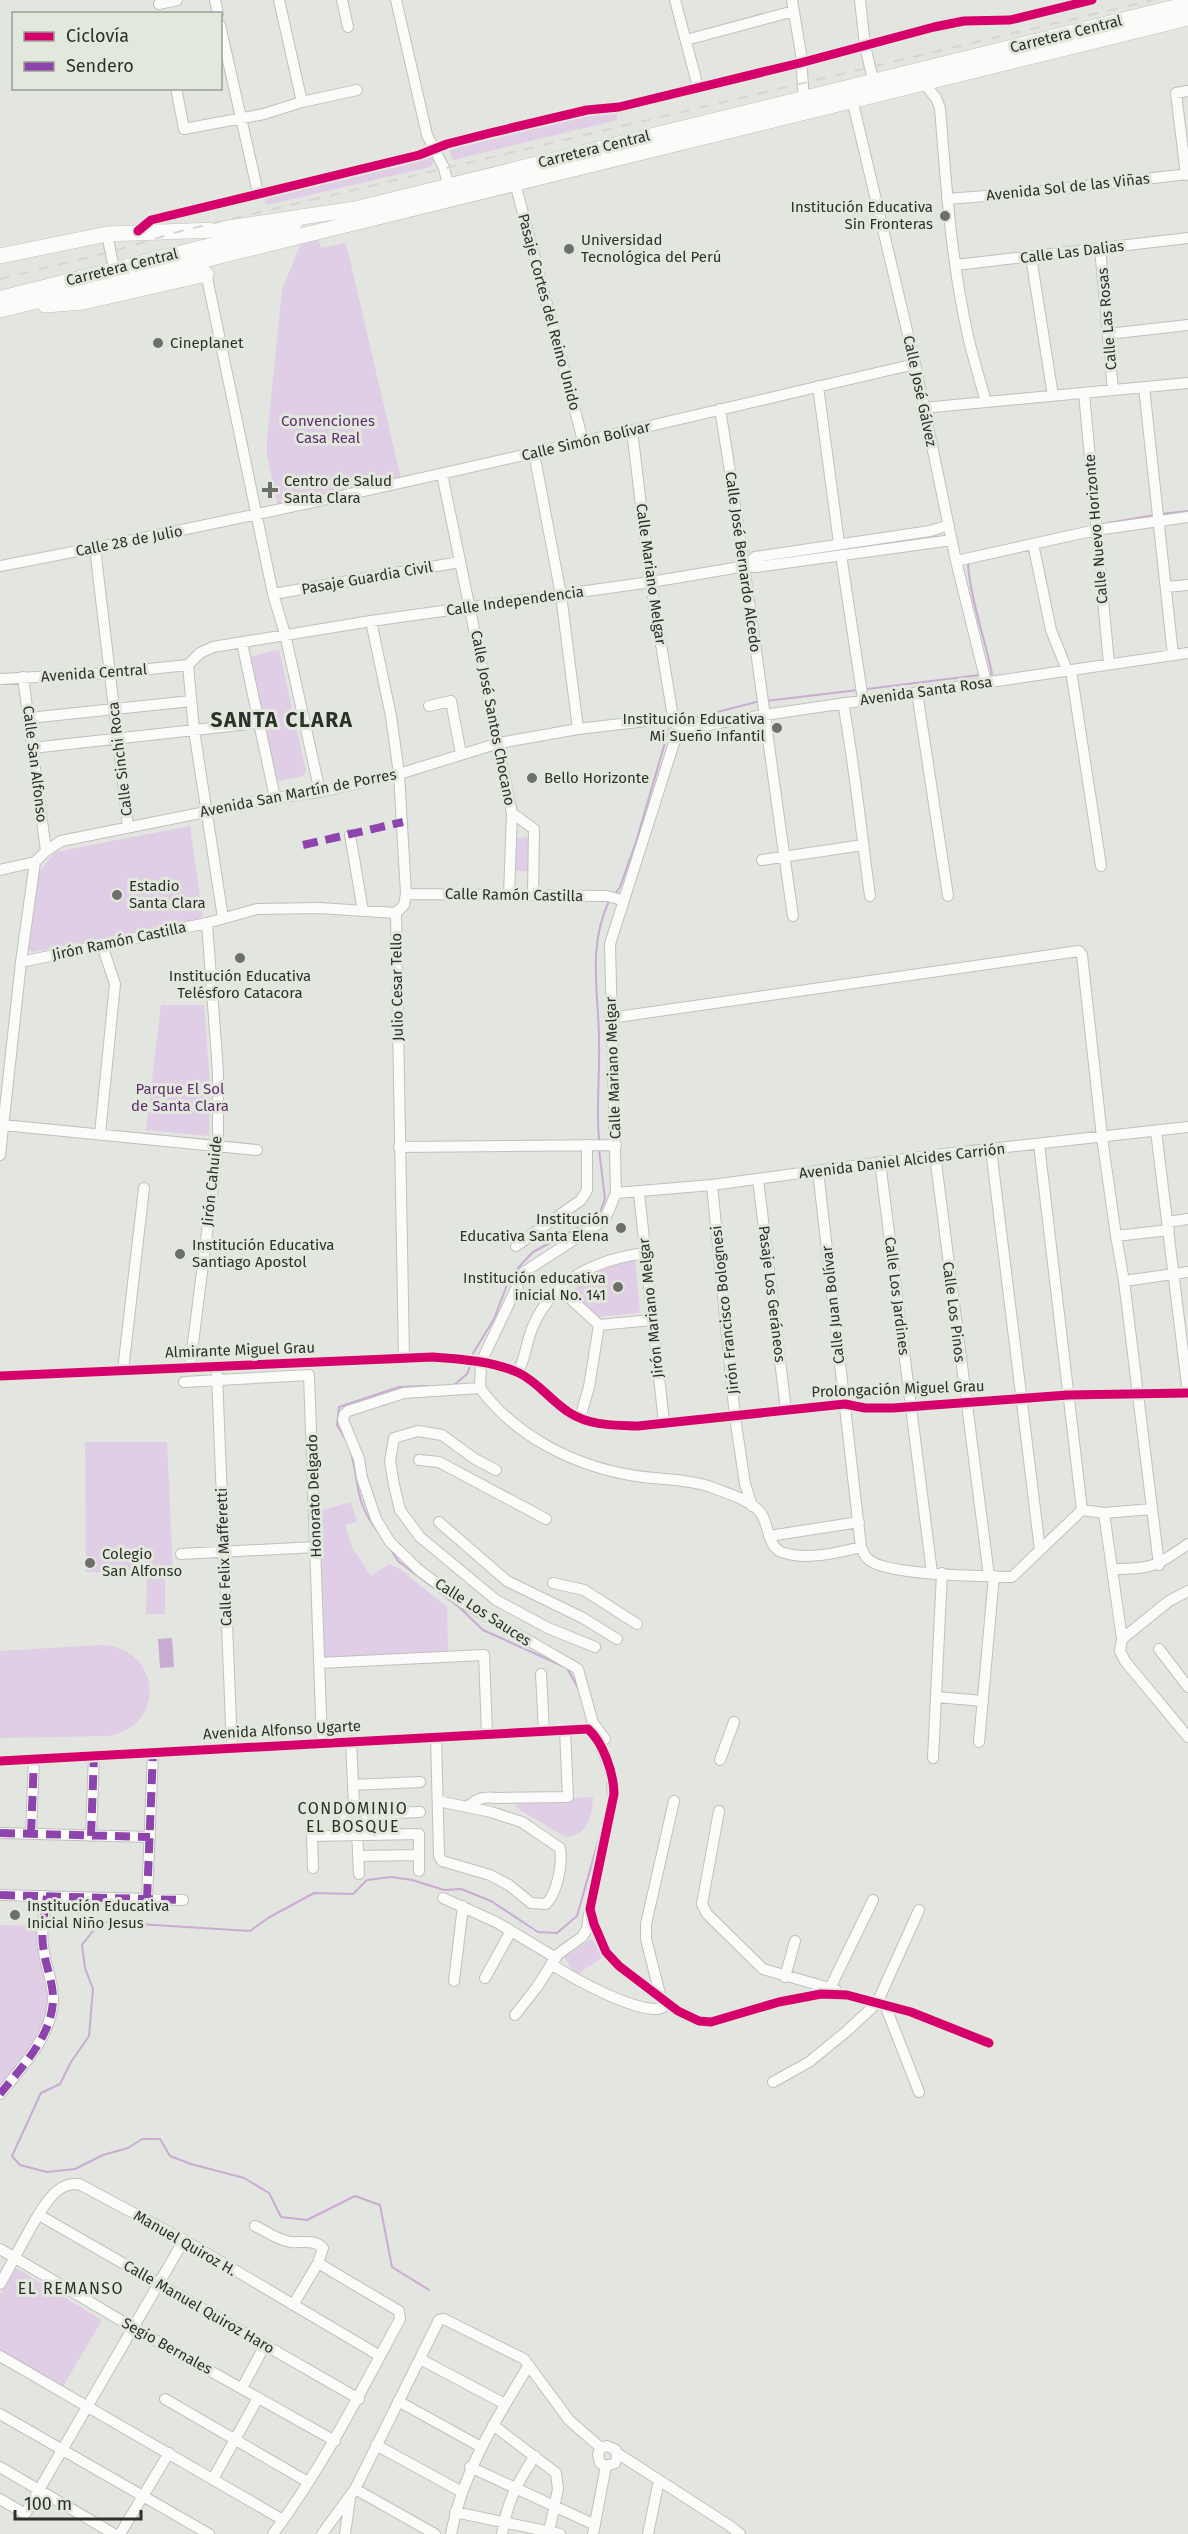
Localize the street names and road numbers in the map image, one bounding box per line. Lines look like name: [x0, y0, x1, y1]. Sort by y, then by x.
street label: Carretera Central: [1008, 11, 1124, 57]
street label: Carretera Central: [536, 126, 652, 172]
street label: Avenida Sol de las Viñas: [985, 169, 1151, 205]
street label: Pasaje Cortes del Reino Unido: [514, 212, 584, 412]
street label: Calle Las Dalias: [1019, 237, 1125, 267]
street label: Carretera Central: [64, 244, 180, 290]
street label: Calle Las Rosas: [1094, 267, 1120, 371]
street label: Calle José Gálvez: [899, 334, 941, 449]
street label: Calle Simón Bolívar: [520, 417, 652, 465]
street label: Calle Nuevo Horizonte: [1080, 453, 1112, 605]
street label: Calle José Bernardo Alcedo: [721, 470, 765, 654]
street label: Calle Mariano Melgar: [632, 502, 670, 646]
street label: Calle 28 de Julio: [74, 522, 184, 560]
street label: Pasaje Guardia Civil: [300, 558, 435, 598]
street label: Calle Independencia: [445, 582, 585, 620]
street label: Calle José Santos Chocano: [467, 629, 519, 807]
street label: Avenida Central: [40, 660, 148, 686]
street label: Avenida Santa Rosa: [859, 673, 993, 709]
street label: Calle Sinchi Roca: [104, 701, 136, 817]
street label: Calle San Alfonso: [19, 705, 51, 823]
street label: Avenida San Martín de Porres: [198, 765, 398, 821]
street label: Calle Ramón Castilla: [445, 885, 583, 905]
street label: Jirón Ramón Castilla: [50, 918, 188, 964]
street label: Julio Cesar Tello: [387, 933, 407, 1041]
street label: Calle Mariano Melgar: [602, 996, 624, 1139]
street label: Jirón Cahuide: [198, 1135, 226, 1227]
street label: Avenida Daniel Alcides Carrión: [798, 1139, 1006, 1183]
street label: Jirón Francisco Bolognesi: [707, 1225, 743, 1395]
street label: Pasaje Los Geráneos: [755, 1225, 789, 1363]
street label: Calle Los Jardines: [881, 1236, 913, 1356]
street label: Jirón Mariano Melgar: [635, 1237, 667, 1379]
street label: Calle Juan Bolívar: [818, 1245, 848, 1365]
street label: Calle Los Pinos: [939, 1261, 969, 1363]
street label: Almirante Miguel Grau: [165, 1338, 315, 1362]
street label: Prolongación Miguel Grau: [811, 1377, 985, 1401]
street label: Honorato Delgado: [303, 1434, 325, 1558]
street label: Calle Felix Mafferetti: [213, 1487, 235, 1627]
street label: Calle Los Sauces: [432, 1574, 534, 1650]
street label: Avenida Alfonso Ugarte: [203, 1717, 361, 1743]
street label: Manuel Quiroz H.: [130, 2206, 240, 2280]
street label: Calle Manuel Quiroz Haro: [120, 2256, 278, 2358]
street label: Segio Bernales: [119, 2314, 215, 2378]

